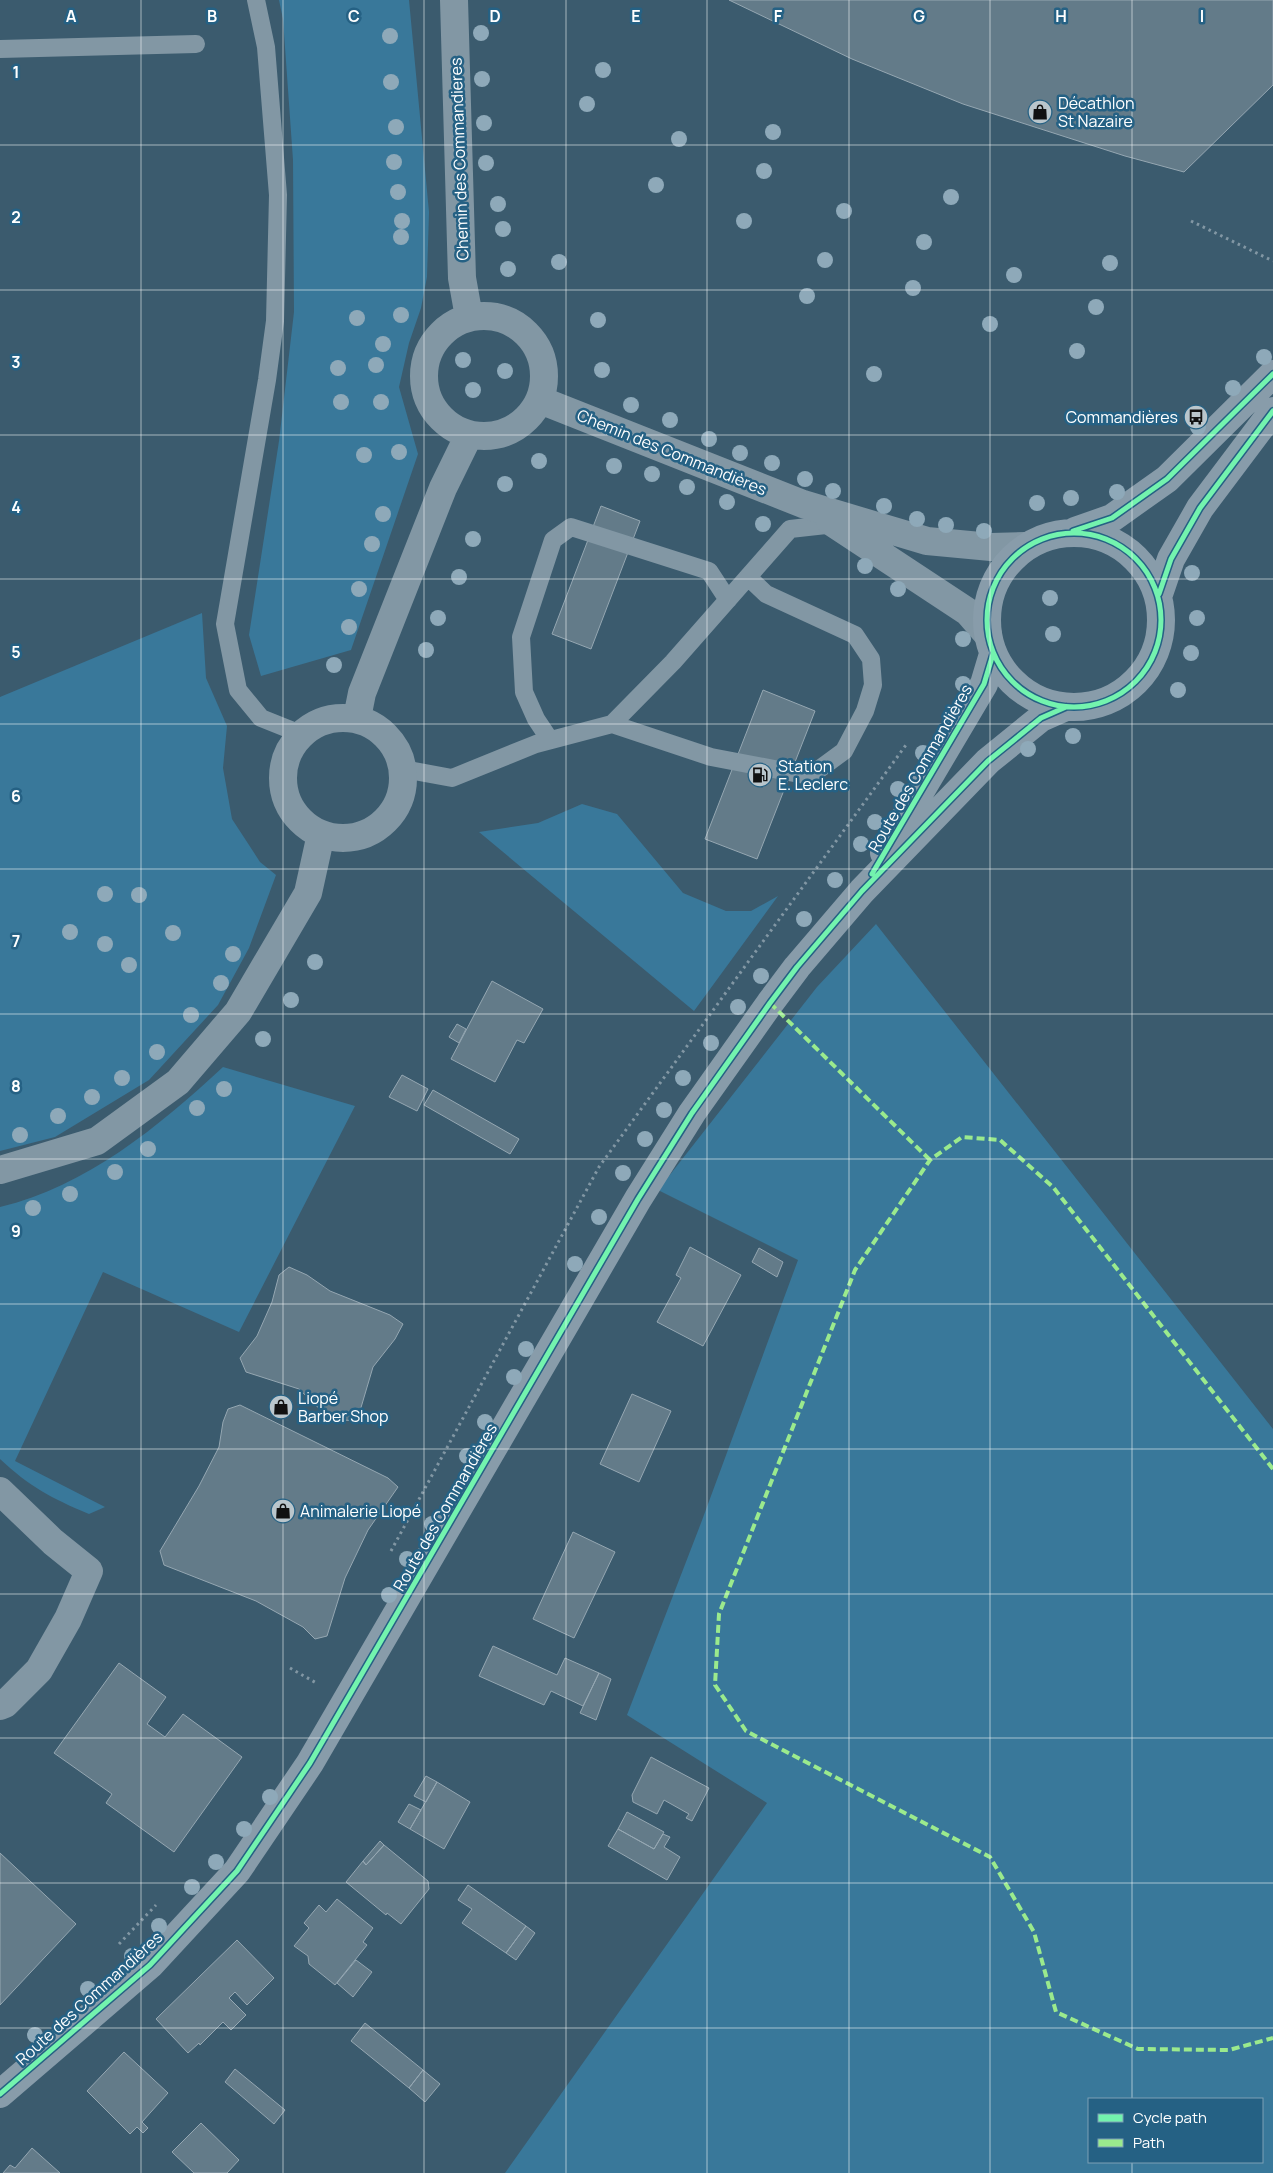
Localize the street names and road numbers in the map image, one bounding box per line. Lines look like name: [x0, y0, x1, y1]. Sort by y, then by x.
street label: Chemin des Commandieres: [444, 57, 474, 261]
street label: Chemin des Commandières: [574, 404, 770, 500]
street label: Route des Commandières: [863, 680, 977, 856]
street label: Route des Commandières: [388, 1419, 502, 1595]
street label: Route des Commandières: [11, 1926, 167, 2070]

